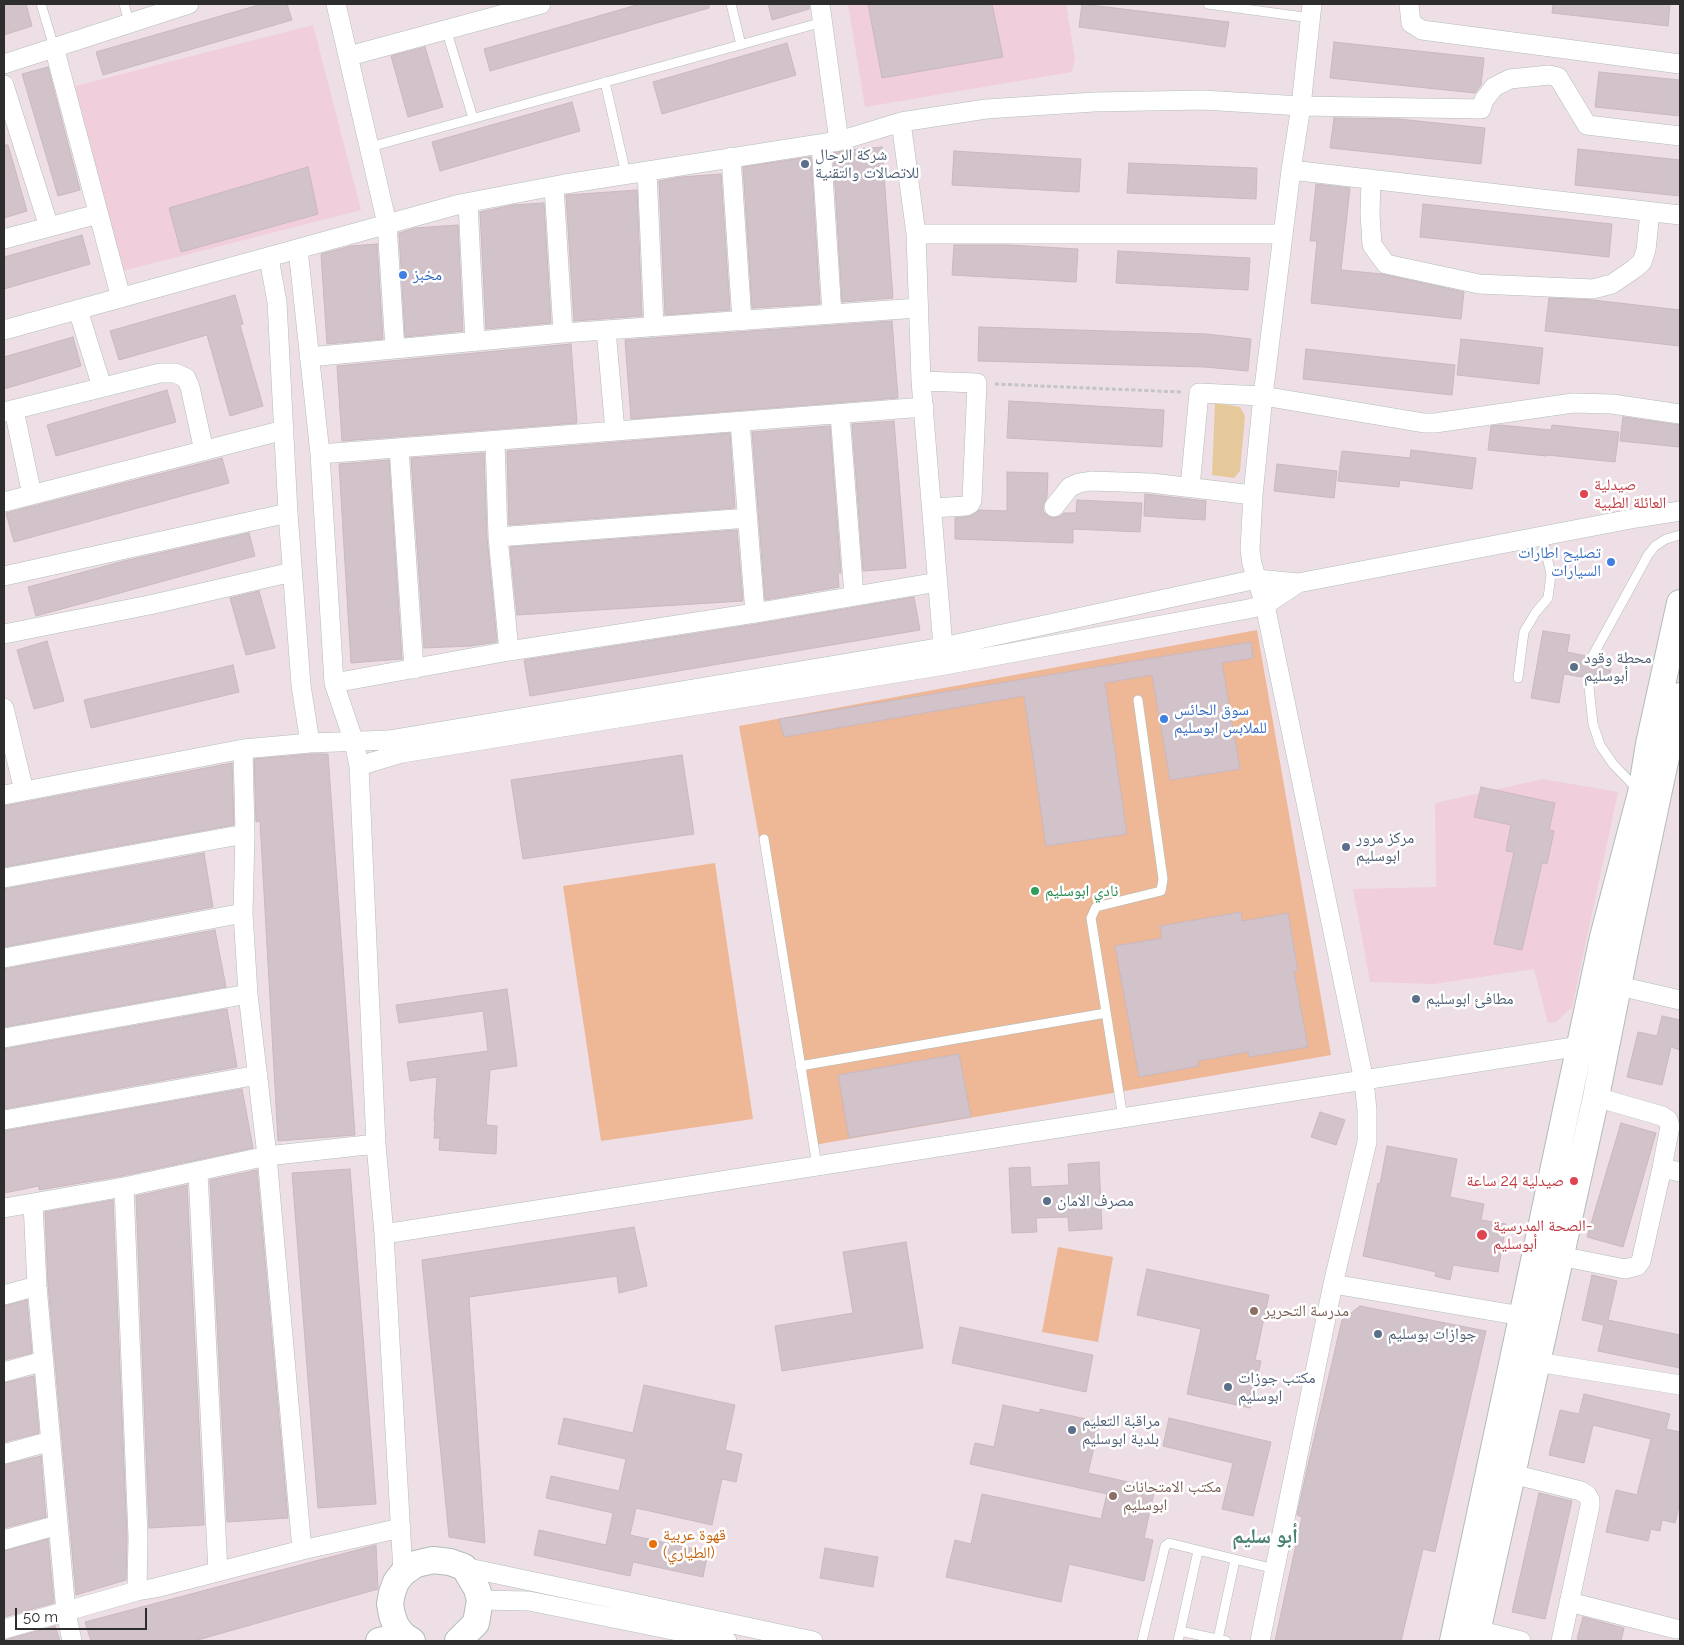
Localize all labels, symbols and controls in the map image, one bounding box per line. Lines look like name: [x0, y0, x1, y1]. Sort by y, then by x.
place label: شركة الرحال للاتصالات والتقنية: [815, 145, 919, 183]
marker: شركة الرحال للاتصالات والتقنية: [799, 158, 811, 170]
place label: مخبز: [413, 265, 442, 285]
marker: مخبز: [397, 269, 409, 281]
place label: صيدلية العائلة الطبية: [1594, 475, 1666, 513]
marker: صيدلية العائلة الطبية: [1578, 488, 1590, 500]
place label: تصليح اطارات السيارات: [1518, 543, 1601, 581]
marker: تصليح اطارات السيارات: [1605, 556, 1617, 568]
place label: محطة وقود أبوسليم: [1584, 648, 1652, 686]
marker: محطة وقود أبوسليم: [1568, 661, 1580, 673]
place label: سوق الحائس للملابس ابوسليم: [1174, 700, 1267, 738]
marker: سوق الحائس للملابس ابوسليم: [1158, 713, 1170, 725]
place label: مركز مرور ابوسليم: [1356, 828, 1414, 866]
marker: مركز مرور ابوسليم: [1340, 841, 1352, 853]
place label: نادي ابوسليم: [1045, 881, 1118, 901]
marker: نادي ابوسليم: [1029, 885, 1041, 897]
place label: مطافئ ابوسليم: [1426, 989, 1514, 1009]
marker: مطافئ ابوسليم: [1410, 993, 1422, 1005]
place label: صيدلية 24 ساعة: [1467, 1171, 1564, 1191]
marker: صيدلية 24 ساعة: [1568, 1175, 1580, 1187]
place label: مصرف الامان: [1057, 1191, 1134, 1211]
marker: مصرف الامان: [1041, 1195, 1053, 1207]
place label: الصحة المدرسية- أبوسليم: [1493, 1216, 1592, 1254]
marker: الصحة المدرسية- أبوسليم: [1475, 1228, 1489, 1242]
place label: مدرسة التحرير: [1264, 1301, 1349, 1321]
marker: مدرسة التحرير: [1248, 1305, 1260, 1317]
place label: جوازات بوسليم: [1388, 1324, 1476, 1344]
marker: جوازات بوسليم: [1372, 1328, 1384, 1340]
place label: مكتب جوزات ابوسليم: [1238, 1368, 1316, 1406]
marker: مكتب جوزات ابوسليم: [1222, 1381, 1234, 1393]
place label: مراقبة التعليم بلدية ابوسليم: [1082, 1411, 1160, 1449]
marker: مراقبة التعليم بلدية ابوسليم: [1066, 1424, 1078, 1436]
place label: مكتب الامتحانات ابوسليم: [1123, 1477, 1221, 1515]
marker: مكتب الامتحانات ابوسليم: [1107, 1490, 1119, 1502]
district label: أبو سليم: [1232, 1524, 1298, 1550]
place label: قهوة عربية (الطياري): [663, 1525, 726, 1563]
marker: قهوة عربية (الطياري): [647, 1538, 659, 1550]
scale bar: [18, 1598, 150, 1630]
text: 50 m: [23, 1608, 58, 1626]

